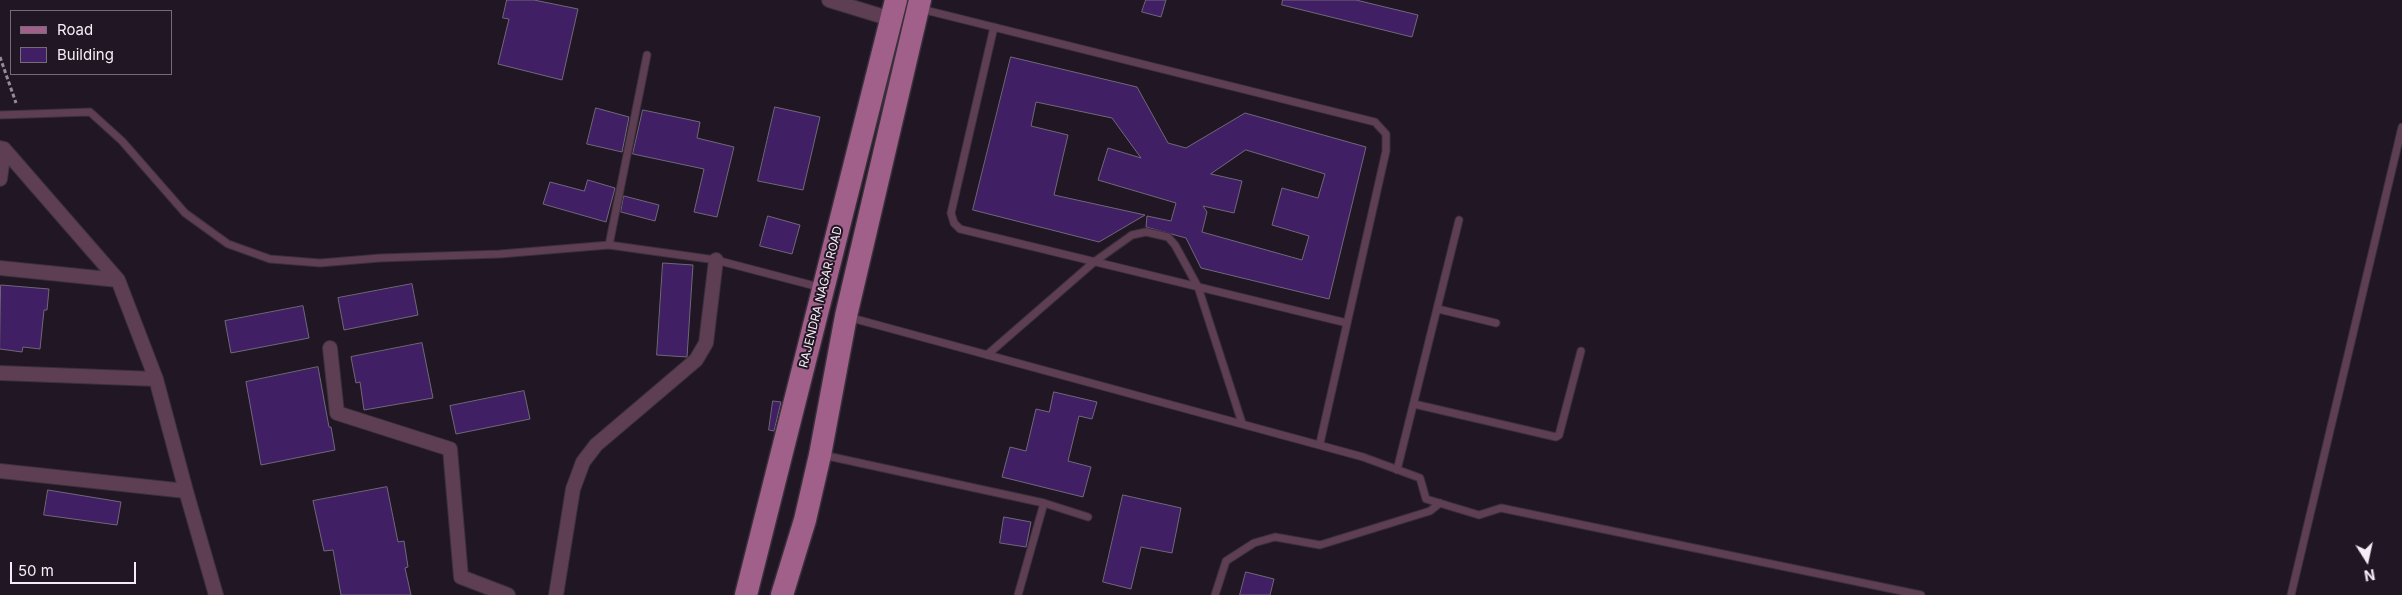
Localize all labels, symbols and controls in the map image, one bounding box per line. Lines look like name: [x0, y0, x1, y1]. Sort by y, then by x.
legend: [10, 10, 172, 75]
text: Road: [57, 20, 93, 39]
text: Building: [57, 45, 114, 64]
street label: RAJENDRA NAGAR ROAD: [796, 225, 846, 369]
north arrow: [2342, 535, 2392, 585]
scale bar: [12, 552, 139, 584]
text: 50 m: [18, 561, 54, 580]
text: N: [2363, 566, 2376, 585]

